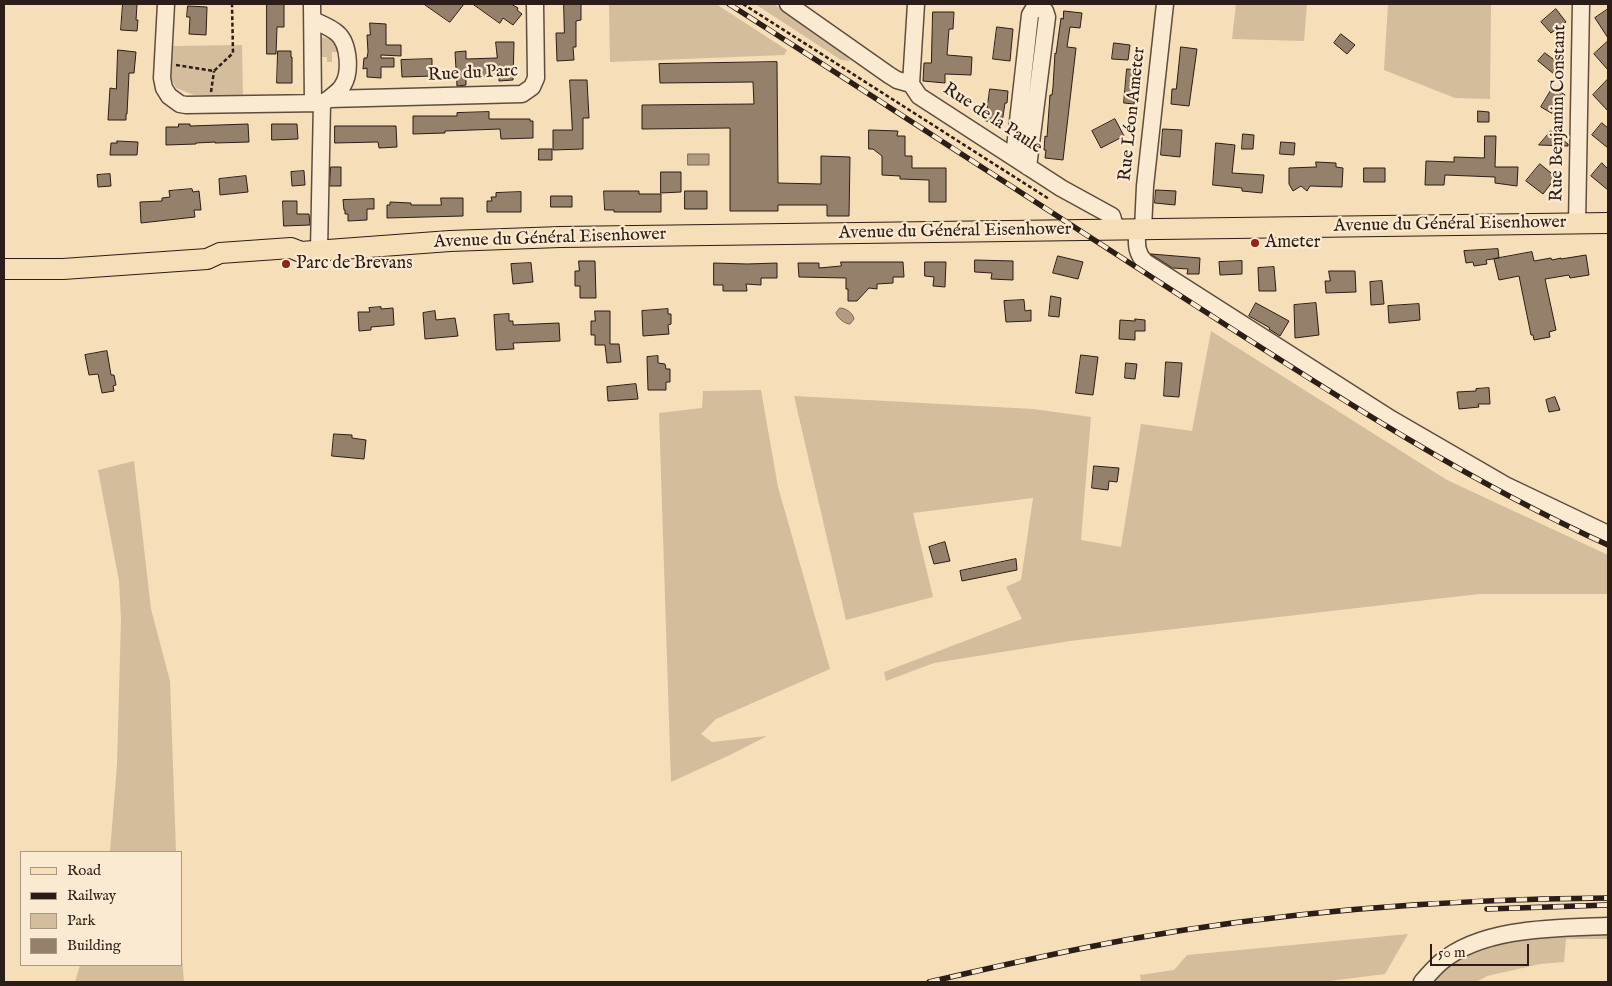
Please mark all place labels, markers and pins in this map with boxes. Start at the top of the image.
place label: Ameter [1265,232,1320,254]
marker: Ameter [1249,237,1261,249]
place label: Parc de Brevans [296,253,413,275]
marker: Parc de Brevans [280,258,292,270]

